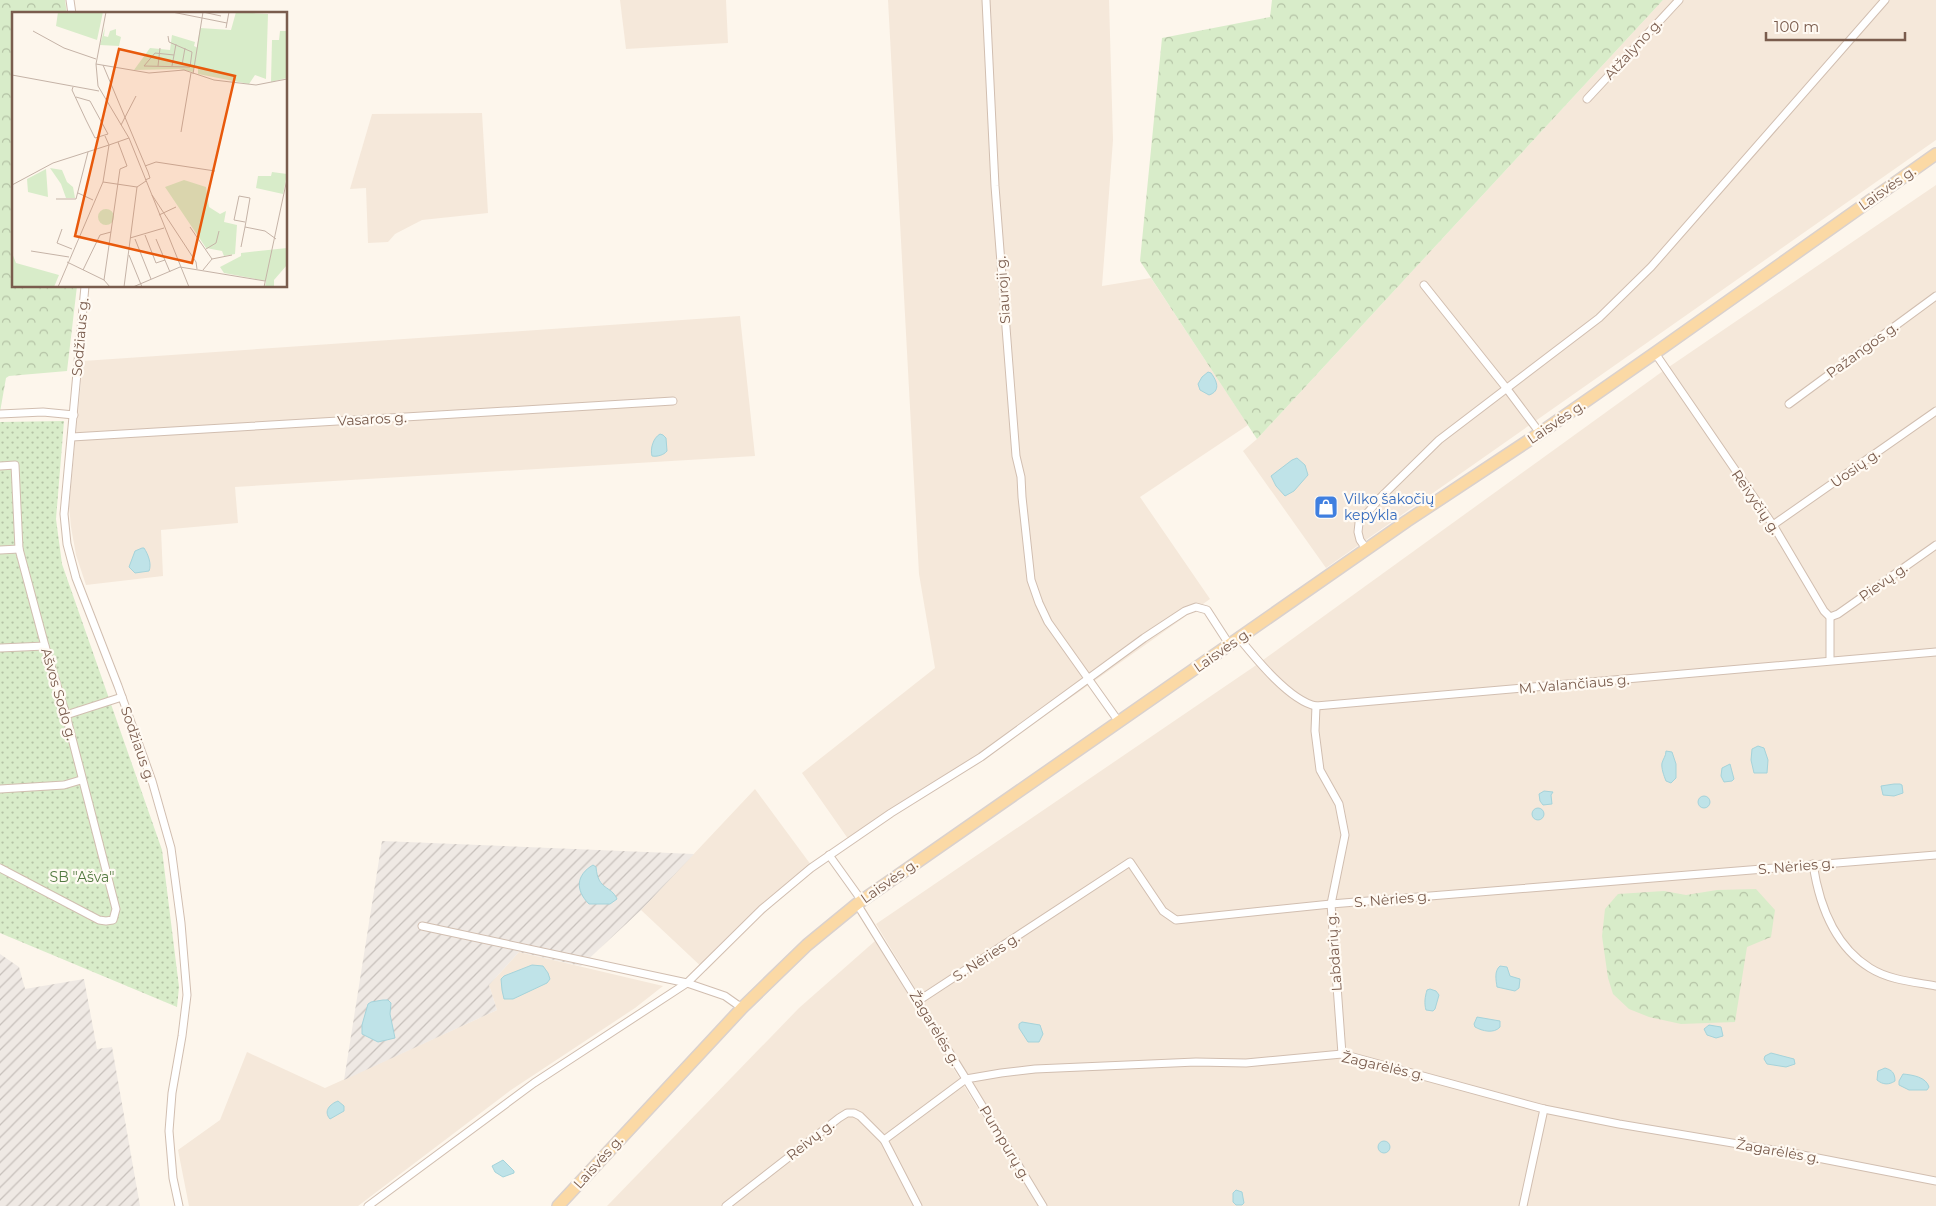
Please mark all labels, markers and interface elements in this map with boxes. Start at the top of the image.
scale bar [1766,10,1905,42]
inset map [12,12,288,288]
street label: Atžalyno g. [1600,15,1666,83]
text: 100 m [1774,17,1819,36]
street label: Laisvės g. [1855,162,1919,214]
street label: Siauroji g. [992,255,1014,325]
street label: Sodžiaus g. [68,297,92,377]
street label: Pažangos g. [1823,318,1901,382]
street label: Laisvės g. [1524,396,1588,448]
street label: Vasaros g. [337,408,407,430]
street label: Uosių g. [1827,445,1883,491]
street label: Reivyčių g. [1728,466,1784,538]
place label: Vilko šakočių kepykla [1344,490,1434,524]
shop icon: Vilko šakočių kepykla [1313,494,1339,520]
street label: Pievų g. [1855,559,1911,605]
street label: Laisvės g. [1190,624,1254,676]
street label: Ašvos Sodo g. [37,646,81,742]
street label: M. Valančiaus g. [1518,670,1630,698]
street label: Sodžiaus g. [117,704,159,784]
street label: S. Nėries g. [1757,854,1835,878]
street label: Laisvės g. [857,855,921,907]
park label: SB "Ašva" [50,868,114,886]
street label: S. Nėries g. [1353,887,1431,911]
street label: Labdarių g. [1322,912,1346,992]
street label: S. Nėries g. [949,929,1023,985]
street label: Žagarėlės g. [906,987,964,1069]
street label: Žagarėlės g. [1340,1048,1426,1084]
street label: Pumpurų g. [976,1102,1034,1184]
street label: Reivų g. [783,1116,837,1164]
street label: Laisvės g. [569,1131,627,1192]
street label: Žagarėlės g. [1735,1135,1821,1167]

